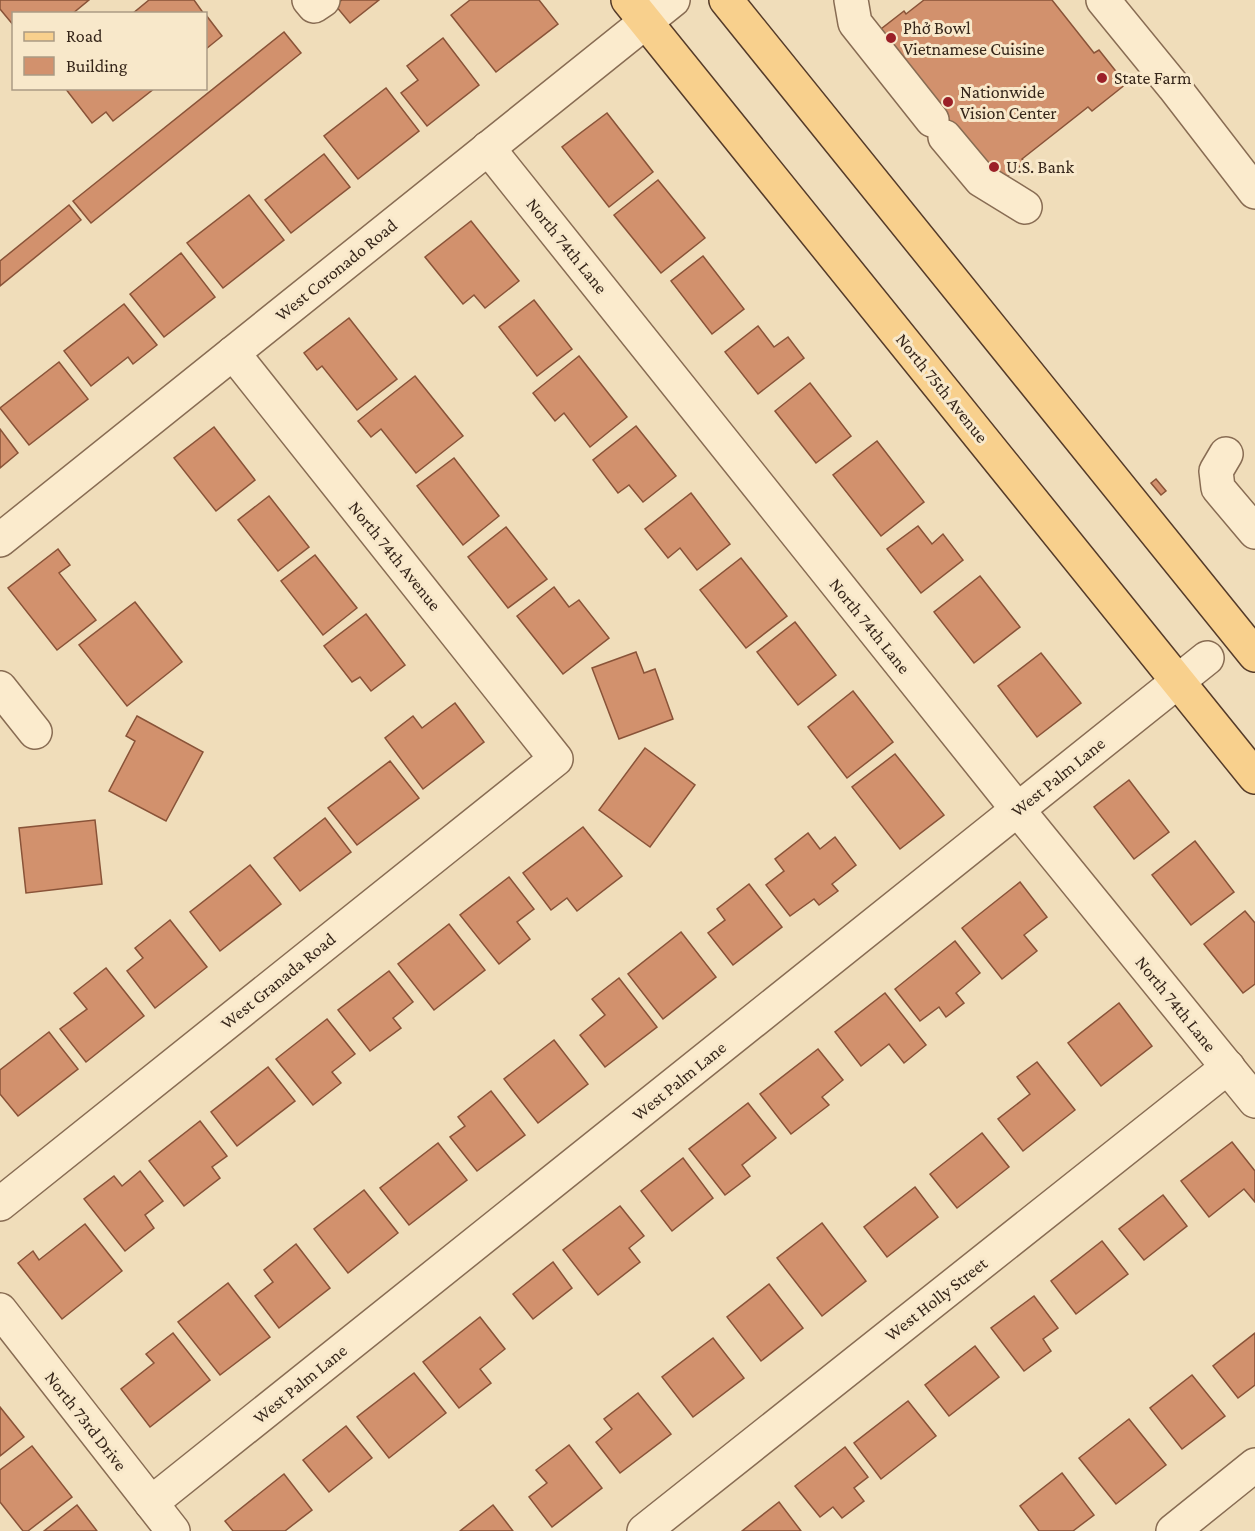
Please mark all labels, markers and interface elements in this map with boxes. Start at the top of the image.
legend [12,12,207,90]
place label: Phở Bowl Vietnamese Cuisine [903,18,1045,59]
text: Road [66,26,103,46]
marker: Phở Bowl Vietnamese Cuisine [884,31,898,45]
text: Building [66,56,128,76]
place label: State Farm [1114,68,1192,88]
marker: State Farm [1095,71,1109,85]
place label: Nationwide Vision Center [960,82,1057,123]
marker: Nationwide Vision Center [941,95,955,109]
place label: U.S. Bank [1006,157,1074,177]
marker: U.S. Bank [987,160,1001,174]
street label: North 74th Lane [522,194,612,298]
street label: West Coronado Road [271,214,401,325]
street label: North 75th Avenue [892,329,992,447]
street label: North 74th Avenue [345,497,445,615]
street label: North 74th Lane [825,574,915,678]
street label: West Palm Lane [1007,733,1109,821]
street label: West Granada Road [217,928,340,1033]
street label: North 74th Lane [1131,952,1221,1056]
street label: West Palm Lane [628,1037,730,1125]
street label: West Holly Street [881,1252,992,1345]
street label: West Palm Lane [249,1340,351,1428]
street label: North 73rd Drive [41,1367,131,1475]

